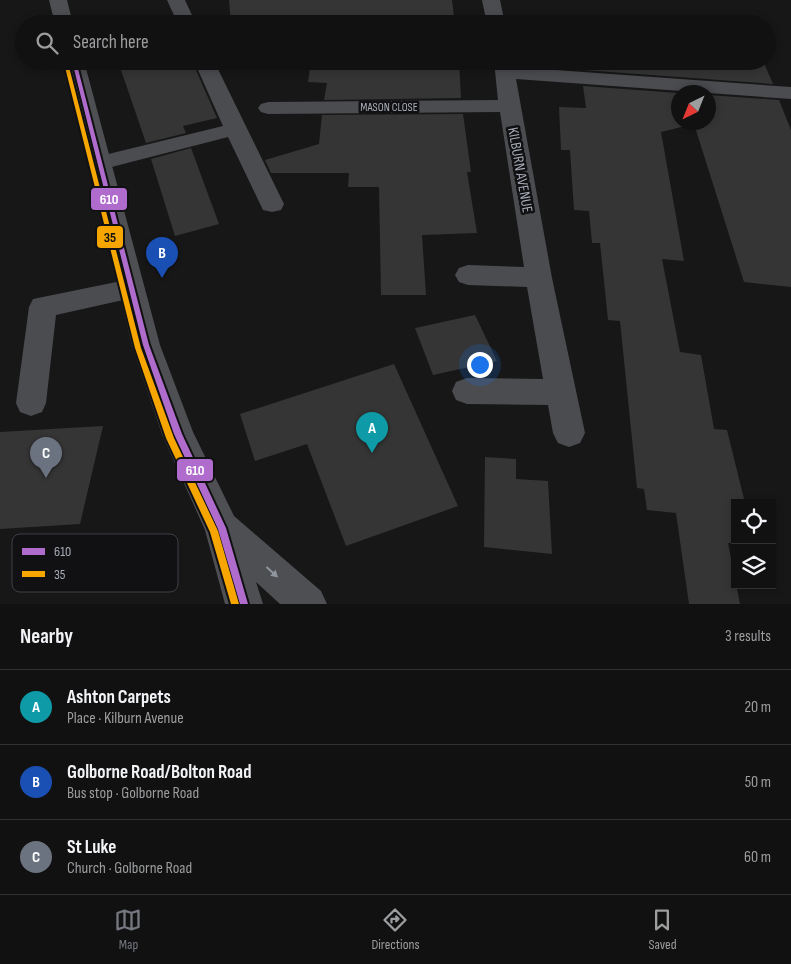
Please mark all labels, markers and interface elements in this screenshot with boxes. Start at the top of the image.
search box [15,15,776,70]
icon: search [33,29,61,57]
text: Search here [73,31,149,54]
north arrow [671,85,716,130]
street label: MASON CLOSE [360,100,418,115]
street label: KILBURN AVENUE [503,126,537,214]
line badge: 610 [90,187,128,211]
text: 610 [100,191,119,208]
line badge: 35 [96,225,124,249]
text: 35 [104,229,116,246]
pin: B [146,237,178,278]
your location [467,352,493,378]
pin: A [356,412,388,453]
pin: C [30,437,62,478]
line badge: 610 [176,458,214,482]
text: 610 [186,462,205,479]
map controls [731,499,776,589]
button: locate [731,499,776,544]
legend [12,534,178,592]
text: 610 [54,543,71,560]
button: layers [731,544,776,589]
text: 35 [54,566,66,583]
one-way arrow [265,566,277,578]
text: Nearby [20,624,73,649]
text: 3 results [725,627,771,646]
text: Ashton Carpets [67,686,171,709]
text: A [32,698,40,717]
text: 20 m [744,698,771,717]
text: Place · Kilburn Avenue [67,709,184,728]
text: Golborne Road/Bolton Road [67,761,251,784]
text: B [32,773,40,792]
text: 50 m [745,773,771,792]
text: Bus stop · Golborne Road [67,784,199,803]
text: St Luke [67,836,116,859]
text: C [32,848,40,867]
text: 60 m [744,848,771,867]
text: Church · Golborne Road [67,859,192,878]
tab: Map [114,906,142,953]
tab: Directions [371,906,420,953]
tab: Saved [648,906,677,953]

